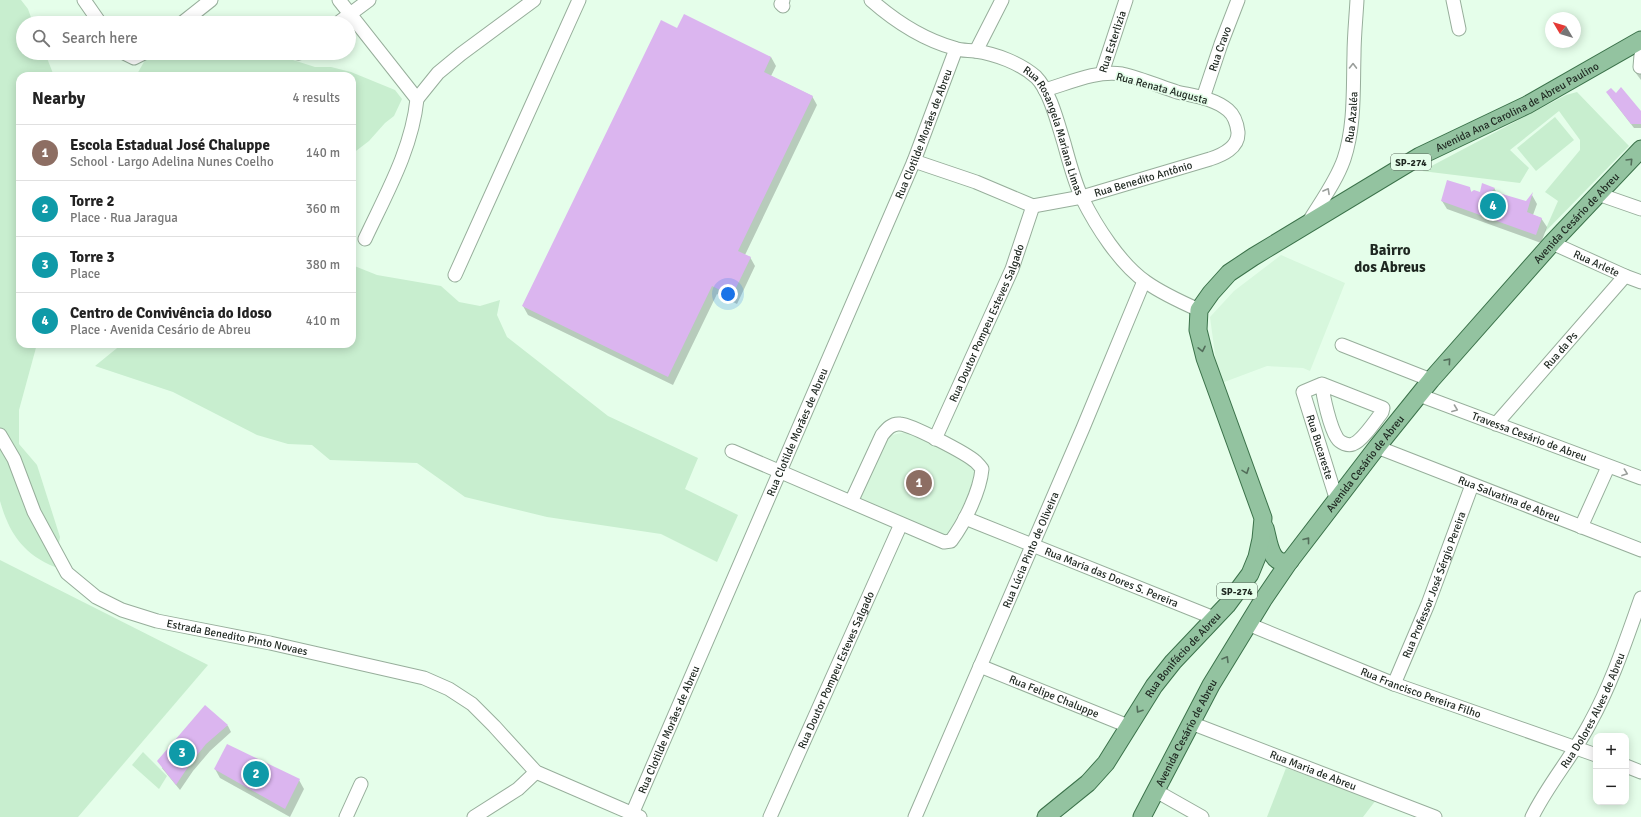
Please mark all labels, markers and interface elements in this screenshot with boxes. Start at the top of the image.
street label: Rua Esterlizia [1097,9,1129,74]
north arrow [1545,12,1581,48]
search box [16,16,356,60]
street label: Rua Cravo [1206,24,1234,73]
icon: search [30,27,52,49]
text: Search here [62,29,138,47]
street label: Avenida Ana Carolina de Abreu Paulino [1433,59,1601,155]
one-way arrow [1349,63,1358,69]
street label: Rua Rosangela Mariana Limas [1021,64,1086,197]
street label: Rua Clotilde Morães de Abreu [892,67,955,201]
street label: Rua Renata Augusta [1115,70,1210,107]
text: Nearby [32,88,85,109]
text: 4 results [292,90,340,106]
street label: Rua Azaléa [1342,91,1360,144]
text: Escola Estadual José Chaluppe [70,136,270,154]
text: 1 [41,145,49,161]
text: 140 m [306,145,340,161]
text: School · Largo Adelina Nunes Coelho [70,154,274,170]
road number: SP-274 [1391,154,1431,170]
one-way arrow [1625,158,1632,166]
street label: Rua Benedito Antônio [1093,159,1194,200]
street label: Avenida Cesário de Abreu [1531,170,1622,266]
one-way arrow [1322,188,1330,196]
pin: 4 [1480,191,1506,221]
text: Torre 2 [70,192,115,210]
text: 2 [41,201,49,217]
text: 360 m [306,201,340,217]
text: Place · Rua Jaragua [70,210,178,226]
district label: Bairro dos Abreus [1354,241,1426,276]
street label: Rua Doutor Pompeu Esteves Salgado [947,242,1027,404]
text: Torre 3 [70,248,115,266]
street label: Rua Arlete [1571,248,1621,280]
text: 3 [41,257,49,273]
text: 380 m [306,257,340,273]
text: Place [70,266,100,282]
your location [718,284,738,304]
text: Centro de Convivência do Idoso [70,304,272,322]
text: 4 [41,313,49,329]
text: 410 m [306,313,340,329]
text: Place · Avenida Cesário de Abreu [70,322,251,338]
street label: Rua da Ps [1541,329,1581,372]
one-way arrow [1198,345,1206,352]
one-way arrow [1443,358,1451,366]
street label: Rua Clotilde Morães de Abreu [764,366,831,498]
one-way arrow [1452,404,1459,412]
street label: Travessa Cesário de Abreu [1470,409,1589,464]
street label: Rua Bucareste [1303,413,1336,481]
street label: Avenida Cesário de Abreu [1324,413,1407,515]
pin: 1 [906,468,932,498]
one-way arrow [1241,468,1249,475]
one-way arrow [1621,468,1628,476]
street label: Rua Salvatina de Abreu [1456,473,1562,525]
street label: Rua Lúcia Pinto de Oliveira [1000,490,1062,610]
street label: Rua Professor José Sérgio Pereira [1400,509,1469,660]
one-way arrow [1302,537,1309,544]
street label: Rua Maria das Dores S. Pereira [1043,545,1181,610]
road number: SP-274 [1217,583,1257,599]
street label: Rua Doutor Pompeu Esteves Salgado [795,589,877,751]
street label: Rua Bonifácio de Abreu [1142,610,1224,700]
street label: Estrada Benedito Pinto Novaes [165,617,309,658]
street label: Rua Dolores Alves de Abreu [1558,651,1628,771]
one-way arrow [1222,656,1229,663]
street label: Rua Clotilde Morães de Abreu [636,664,702,796]
street label: Rua Francisco Pereira Filho [1358,665,1483,721]
street label: Rua Felipe Chaluppe [1007,672,1101,721]
street label: Avenida Cesário de Abreu [1153,677,1220,789]
one-way arrow [1136,706,1143,713]
map controls [1593,733,1629,805]
button: + [1593,733,1629,769]
pin: 3 [169,738,195,768]
street label: Rua Maria de Abreu [1268,748,1358,793]
pin: 2 [243,759,269,789]
button: − [1593,769,1629,805]

